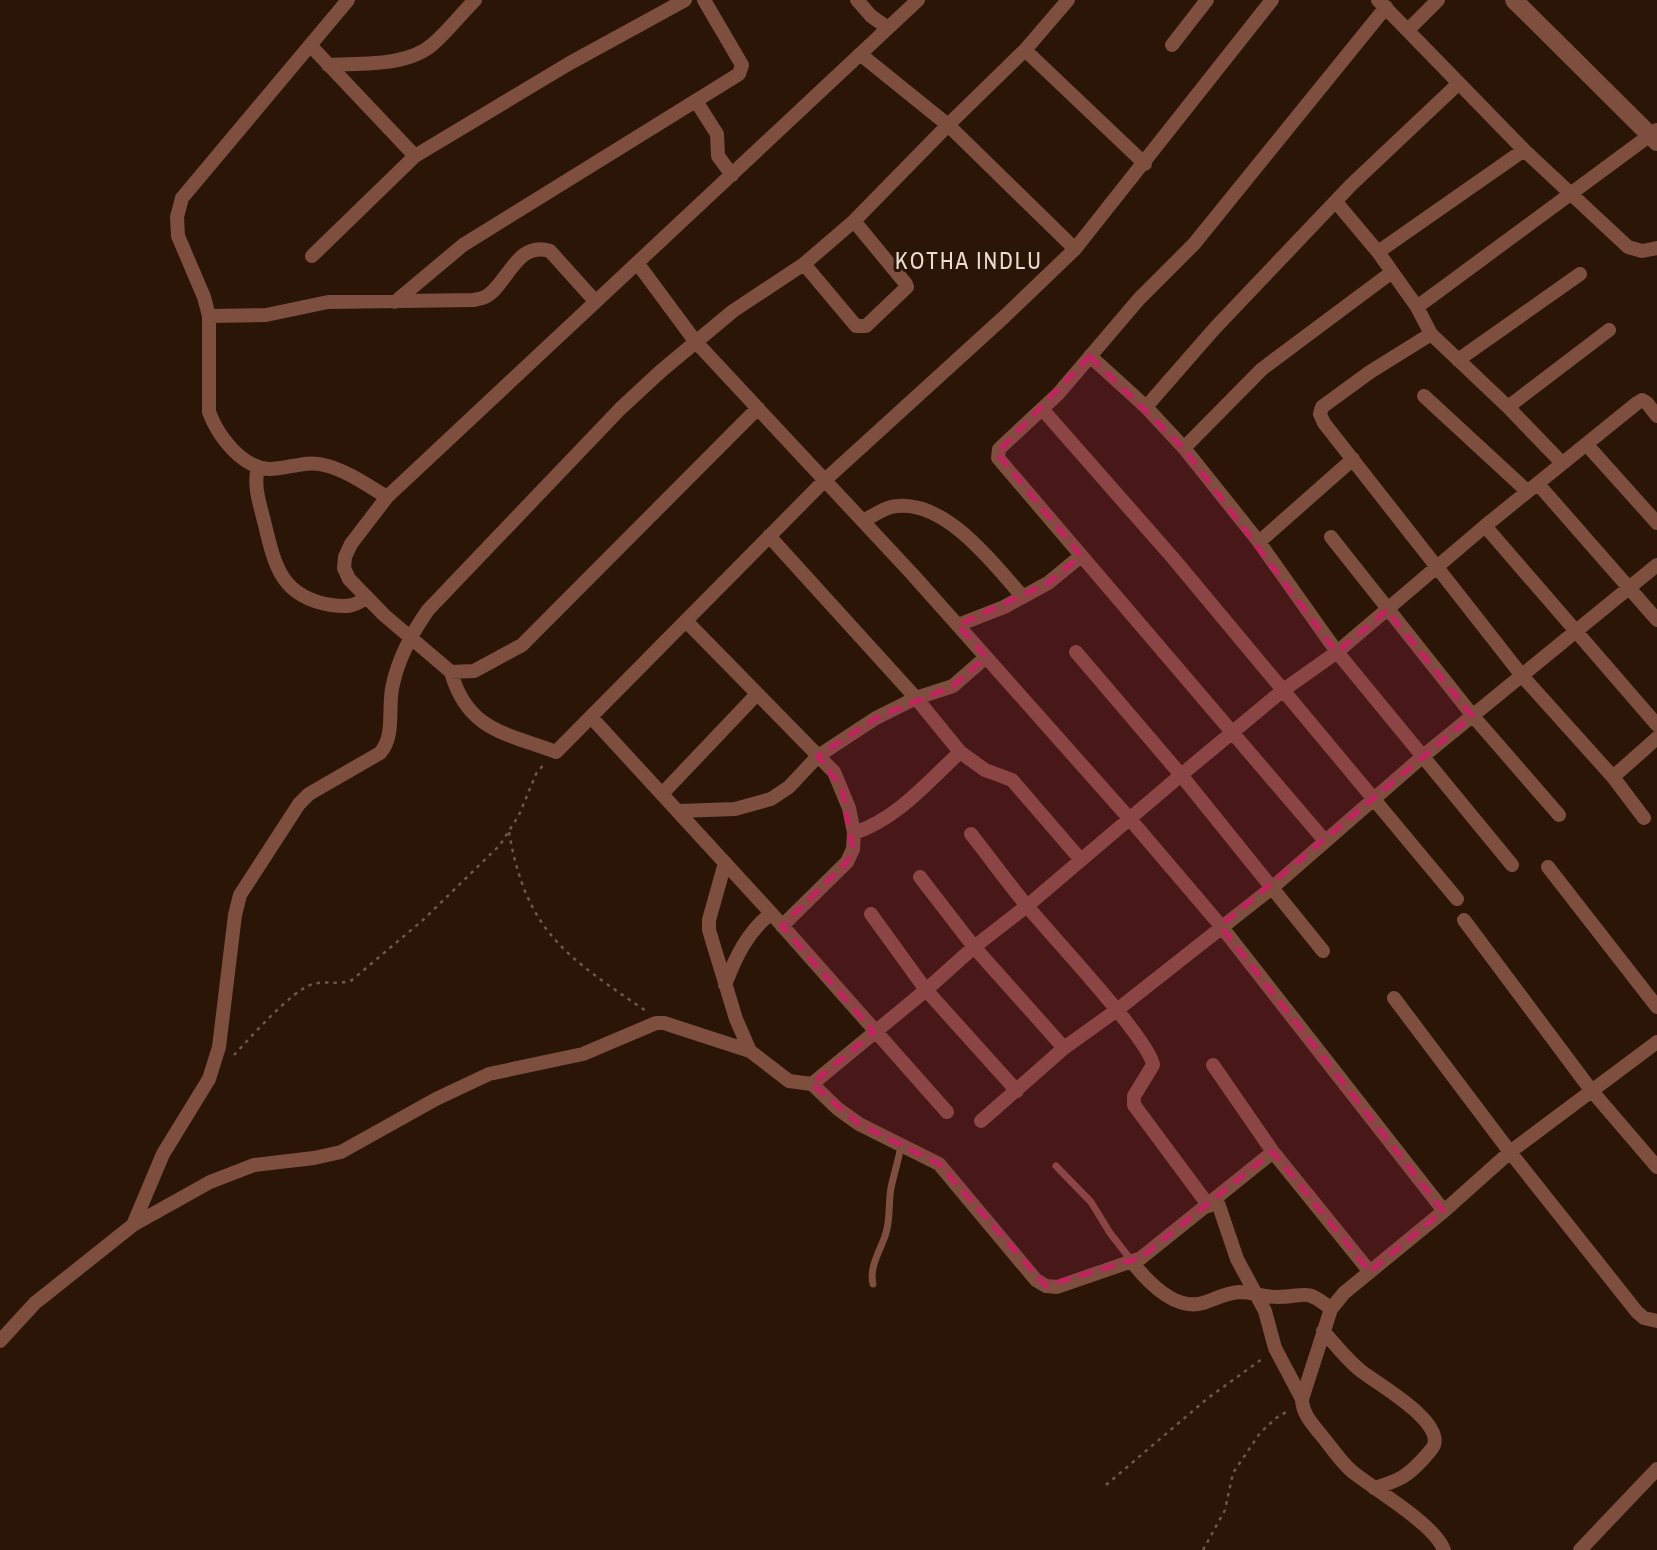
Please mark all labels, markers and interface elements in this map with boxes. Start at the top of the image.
district label: KOTHA INDLU [895,245,1043,276]

